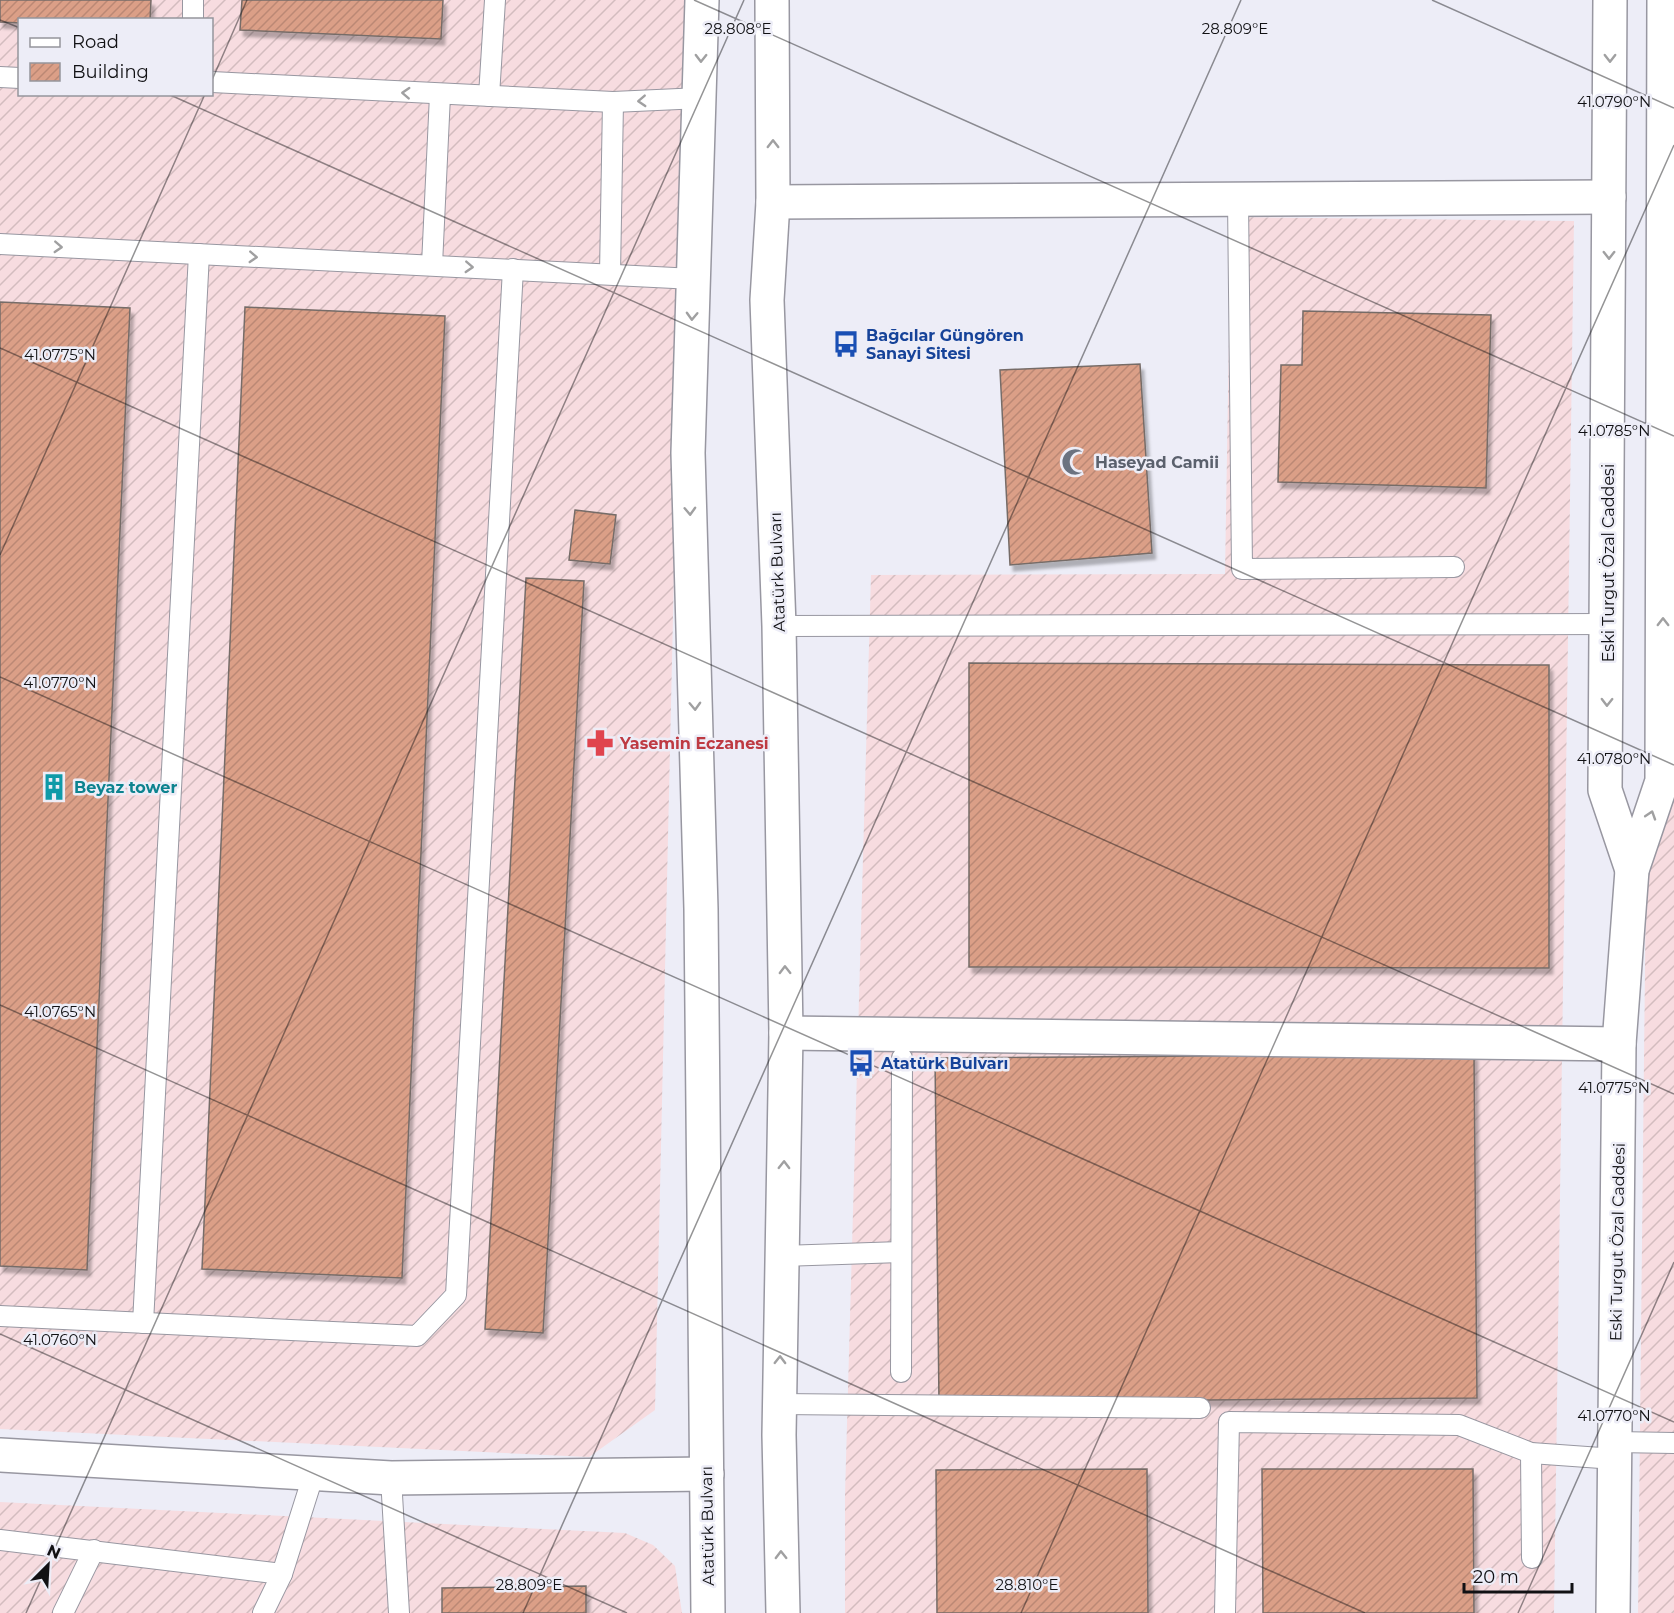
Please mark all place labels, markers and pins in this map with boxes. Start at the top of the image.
place label: Bağcılar Güngören Sanayi Sitesi [866,326,1024,363]
bus stop icon: Bağcılar Güngören Sanayi Sitesi [831,329,861,359]
mosque icon: Haseyad Camii [1060,447,1090,477]
place label: Haseyad Camii [1095,453,1219,472]
pharmacy icon: Yasemin Eczanesi [585,728,615,758]
place label: Yasemin Eczanesi [619,734,769,753]
building icon: Beyaz tower [39,772,69,802]
place label: Beyaz tower [74,778,177,797]
bus stop icon: Atatürk Bulvarı [846,1048,876,1078]
place label: Atatürk Bulvarı [880,1054,1008,1073]

